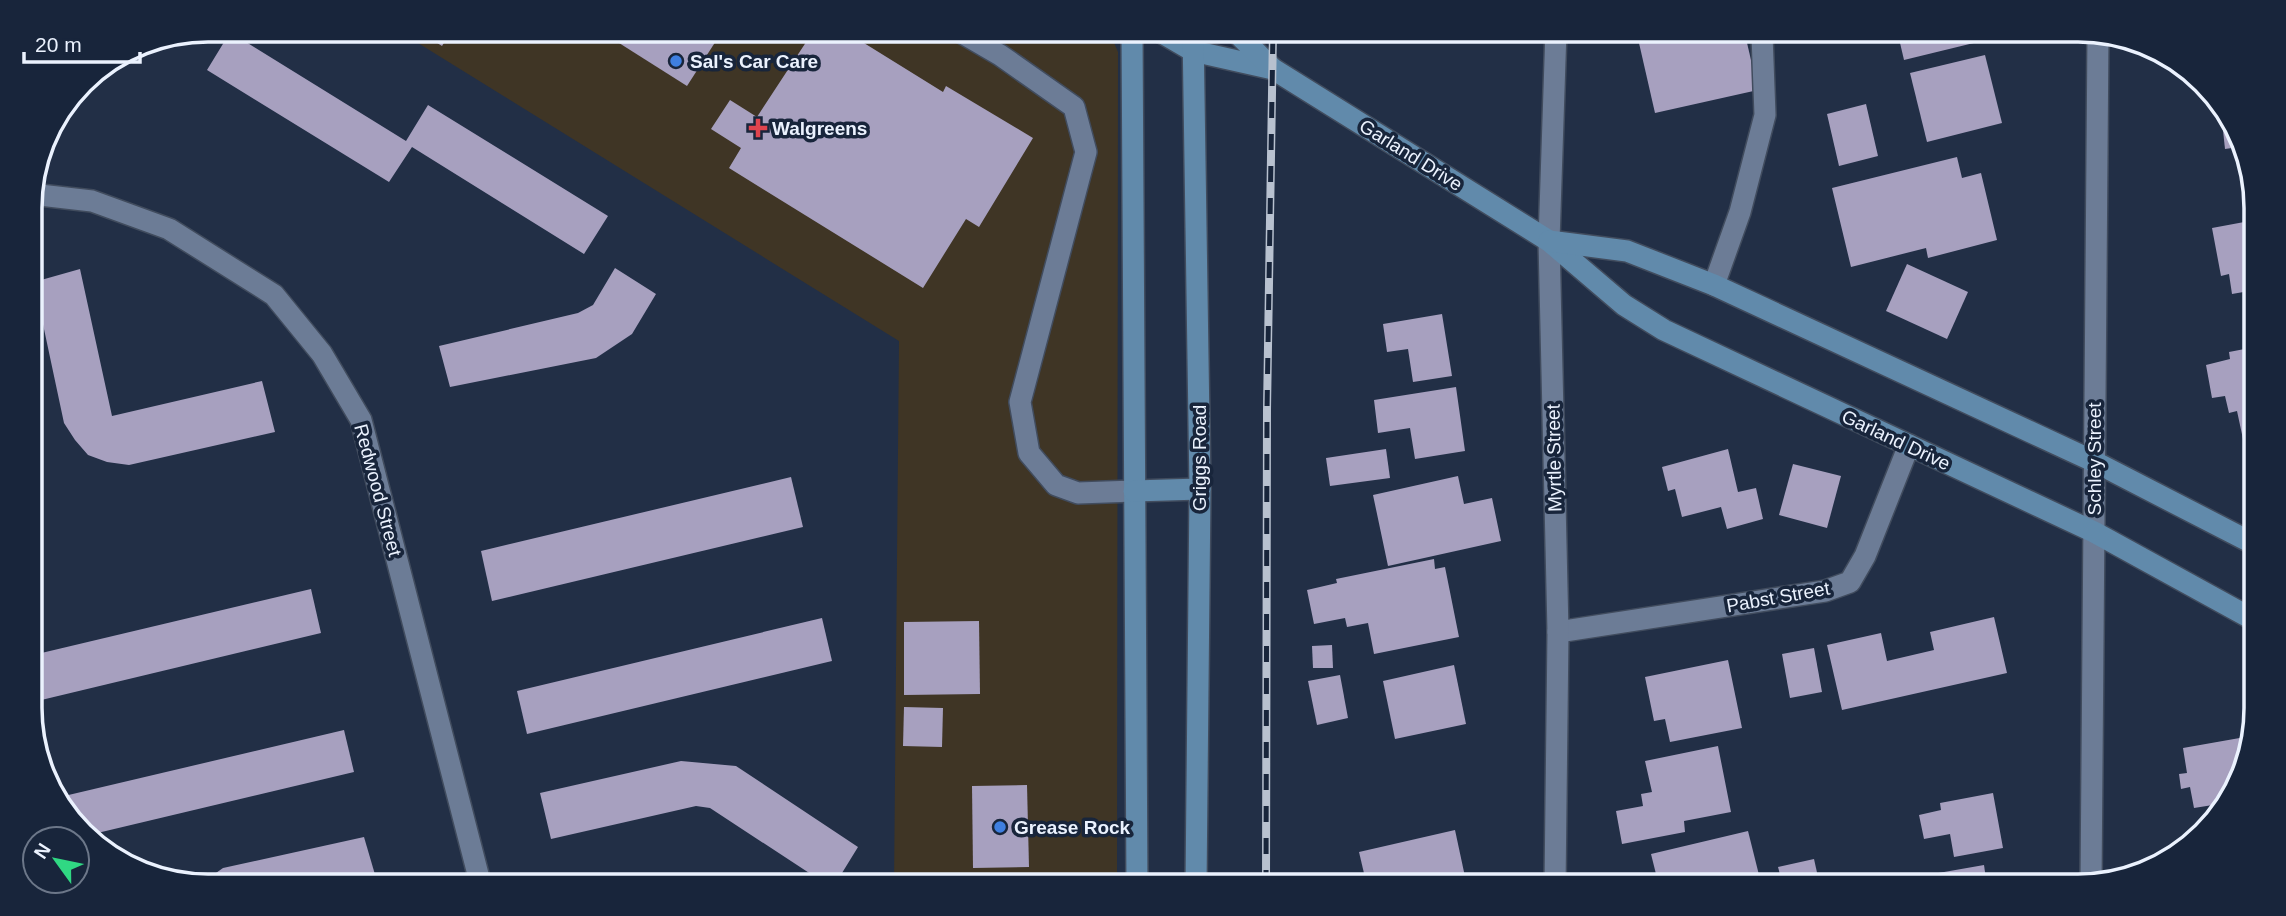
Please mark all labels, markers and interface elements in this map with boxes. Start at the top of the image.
scale bar [24,21,140,65]
text: 20 m [35,33,82,56]
place label: Sal's Car Care [690,51,818,72]
marker: Sal's Car Care [668,53,684,69]
street label: Garland Drive [1356,115,1466,195]
place label: Walgreens [772,118,867,139]
marker: Walgreens [750,120,766,136]
street label: Schley Street [2084,402,2105,516]
street label: Myrtle Street [1543,403,1565,512]
street label: Griggs Road [1189,405,1210,511]
street label: Garland Drive [1838,406,1954,474]
street label: Redwood Street [350,421,406,559]
street label: Pabst Street [1725,577,1832,616]
place label: Grease Rock [1014,817,1131,838]
marker: Grease Rock [992,819,1008,835]
north arrow [21,825,91,895]
text: N [30,840,55,862]

